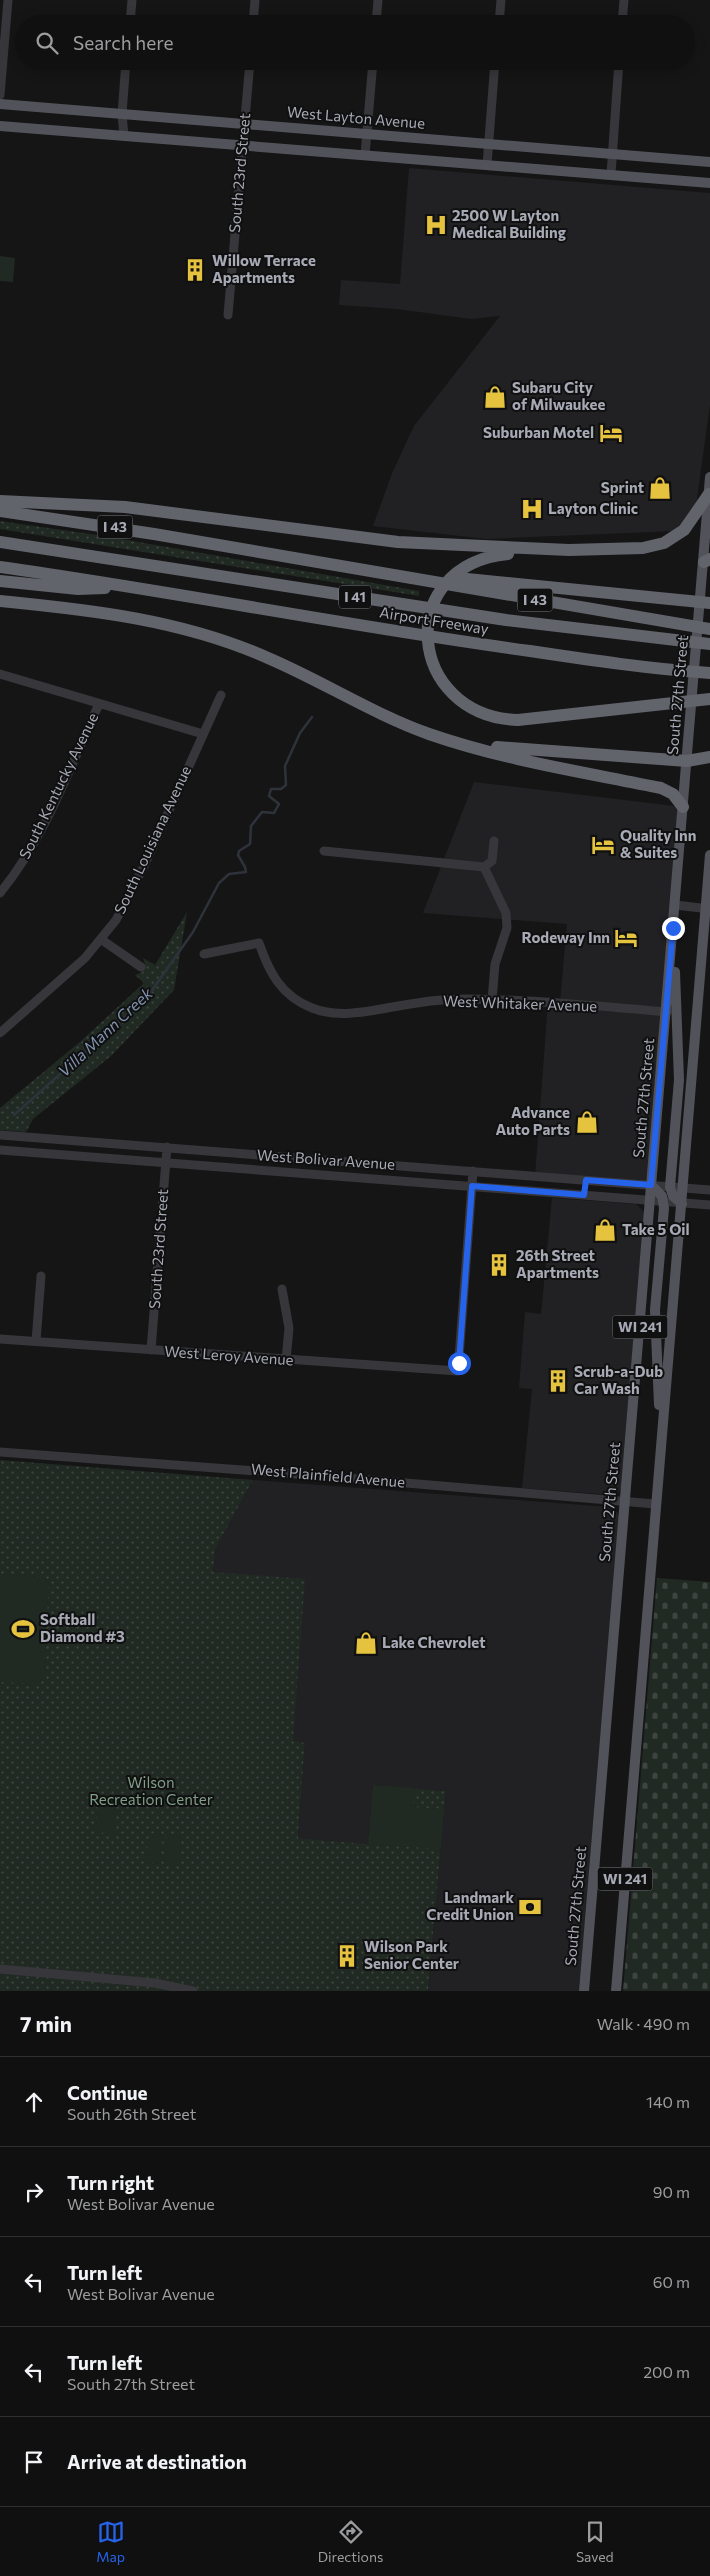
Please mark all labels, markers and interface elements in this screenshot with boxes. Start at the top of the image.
search box [15,15,695,70]
icon: search [33,29,61,57]
text: Search here [73,31,173,54]
street label: West Layton Avenue [286,102,426,132]
street label: South 23rd Street [225,112,253,234]
place label: 2500 W Layton Medical Building [452,206,566,241]
hospital icon: 2500 W Layton Medical Building [423,212,449,238]
place label: Willow Terrace Apartments [212,251,316,286]
building icon: Willow Terrace Apartments [182,257,208,283]
place label: Subaru City of Milwaukee [512,378,606,413]
shop icon: Subaru City of Milwaukee [482,384,508,410]
hotel icon: Suburban Motel [598,420,624,446]
place label: Suburban Motel [483,423,594,441]
shop icon: Sprint [647,475,673,501]
place label: Sprint [601,478,644,496]
hospital icon: Layton Clinic [519,496,545,522]
place label: Layton Clinic [548,499,638,517]
road number: I 43 [98,516,132,538]
road number: I 41 [339,586,371,608]
road number: I 43 [518,588,552,612]
street label: Airport Freeway [378,603,490,638]
street label: South 27th Street [663,634,691,755]
street label: South Kentucky Avenue [15,709,101,862]
street label: South Louisiana Avenue [110,763,194,917]
place label: Quality Inn & Suites [620,826,696,861]
hotel icon: Quality Inn & Suites [590,832,616,858]
route end [662,917,685,940]
hotel icon: Rodeway Inn [613,925,639,951]
place label: Rodeway Inn [522,928,610,946]
water label: Villa Mann Creek [53,983,156,1080]
street label: West Whitaker Avenue [443,991,598,1015]
street label: South 27th Street [629,1037,657,1158]
place label: Advance Auto Parts [496,1103,570,1138]
shop icon: Advance Auto Parts [574,1109,600,1135]
street label: West Bolivar Avenue [256,1145,396,1173]
street label: South 23rd Street [145,1188,171,1310]
shop icon: Take 5 Oil [592,1217,618,1243]
place label: Take 5 Oil [622,1220,690,1238]
place label: 26th Street Apartments [516,1246,599,1281]
building icon: 26th Street Apartments [486,1252,512,1278]
road number: WI 241 [612,1315,668,1338]
street label: West Leroy Avenue [164,1342,294,1369]
route start [448,1352,471,1375]
place label: Scrub-a-Dub Car Wash [574,1362,663,1397]
building icon: Scrub-a-Dub Car Wash [545,1368,571,1394]
street label: South 27th Street [595,1441,623,1562]
street label: West Plainfield Avenue [250,1459,406,1491]
place label: Softball Diamond #3 [40,1610,125,1645]
sports icon: Softball Diamond #3 [10,1616,36,1642]
shop icon: Lake Chevrolet [353,1630,379,1656]
place label: Lake Chevrolet [382,1633,486,1651]
park label: Wilson Recreation Center [89,1773,213,1808]
street label: South 27th Street [561,1845,589,1966]
road number: WI 241 [598,1868,652,1890]
place label: Landmark Credit Union [426,1888,514,1923]
bank icon: Landmark Credit Union [517,1894,543,1920]
place label: Wilson Park Senior Center [364,1937,459,1972]
building icon: Wilson Park Senior Center [334,1943,360,1969]
text: 7 min [20,2011,72,2036]
text: Walk · 490 m [597,2014,690,2033]
text: Continue [67,2081,147,2104]
icon: ahead [20,2088,48,2116]
text: 140 m [646,2092,690,2111]
text: South 26th Street [67,2104,196,2123]
text: Turn right [67,2171,154,2194]
icon: right [20,2178,48,2206]
text: 90 m [653,2182,690,2201]
text: West Bolivar Avenue [67,2194,215,2213]
text: Turn left [67,2261,142,2284]
icon: left [20,2268,48,2296]
text: 60 m [653,2272,690,2291]
text: West Bolivar Avenue [67,2284,215,2303]
text: Turn left [67,2351,142,2374]
icon: left [20,2358,48,2386]
text: 200 m [643,2362,690,2381]
text: South 27th Street [67,2374,195,2393]
icon: arrive [20,2448,48,2476]
text: Arrive at destination [67,2450,247,2473]
tab: Map [96,2518,125,2565]
tab: Directions [318,2518,383,2565]
tab: Saved [576,2518,614,2565]

